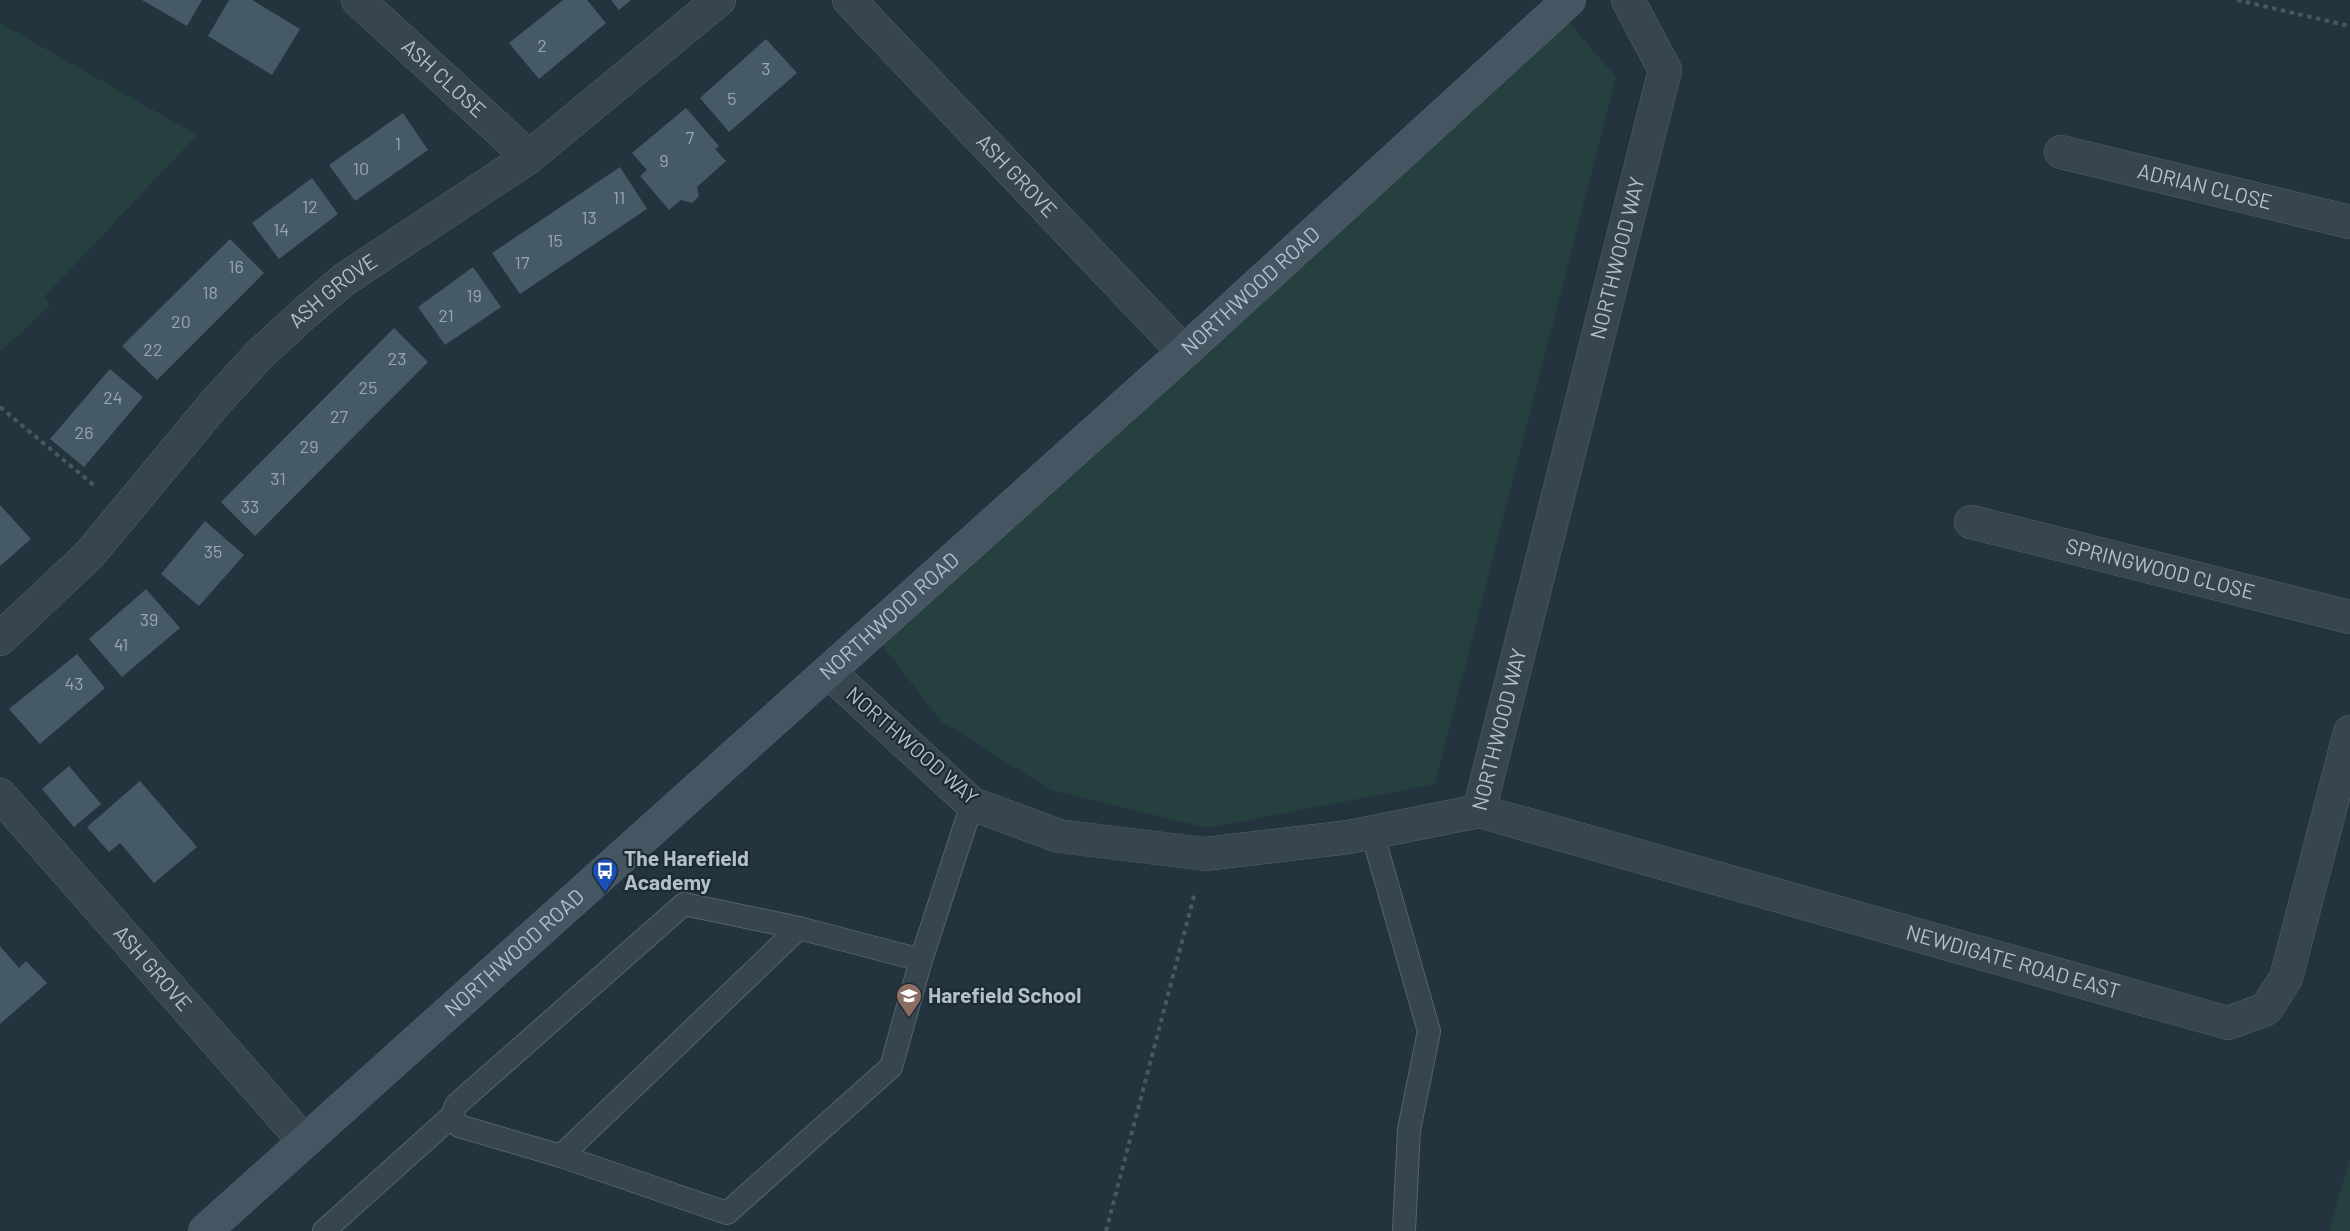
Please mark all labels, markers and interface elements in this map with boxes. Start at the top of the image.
street label: ASH CLOSE [397,33,492,122]
house number: 2 [537,34,547,56]
house number: 3 [761,57,771,79]
house number: 5 [727,87,737,109]
house number: 7 [686,126,695,148]
street label: ASH GROVE [972,128,1063,222]
house number: 1 [395,132,401,154]
house number: 9 [659,149,669,171]
house number: 10 [353,157,369,179]
street label: ADRIAN CLOSE [2135,157,2275,214]
street label: NORTHWOOD WAY [1584,174,1649,342]
house number: 11 [613,186,625,208]
house number: 12 [302,195,318,217]
house number: 13 [581,206,597,228]
house number: 14 [273,218,289,240]
street label: NORTHWOOD ROAD [1175,220,1324,359]
house number: 15 [547,229,563,251]
street label: ASH GROVE [283,247,381,333]
house number: 17 [515,251,530,273]
house number: 16 [228,255,244,277]
house number: 18 [202,281,218,303]
house number: 19 [466,284,482,306]
house number: 21 [438,304,454,326]
house number: 20 [171,310,191,332]
house number: 22 [143,338,163,360]
house number: 23 [388,347,406,369]
house number: 25 [359,376,377,398]
house number: 24 [103,386,123,408]
house number: 27 [330,405,349,427]
house number: 26 [75,421,93,443]
house number: 29 [299,435,319,457]
house number: 31 [270,467,286,489]
house number: 33 [241,495,259,517]
street label: SPRINGWOOD CLOSE [2063,532,2258,604]
house number: 35 [204,540,222,562]
street label: NORTHWOOD ROAD [814,546,963,684]
house number: 39 [140,608,158,630]
house number: 41 [114,633,128,655]
street label: NORTHWOOD WAY [1466,645,1530,813]
house number: 43 [64,672,84,694]
street label: NORTHWOOD WAY [842,681,984,809]
place label: The Harefield Academy [624,845,749,894]
bus stop icon: The Harefield Academy [590,856,620,894]
street label: NORTHWOOD ROAD [439,883,588,1021]
street label: NEWDIGATE ROAD EAST [1904,919,2123,1003]
street label: ASH GROVE [109,920,198,1015]
school or university icon: Harefield School [894,981,924,1019]
place label: Harefield School [928,982,1081,1007]

